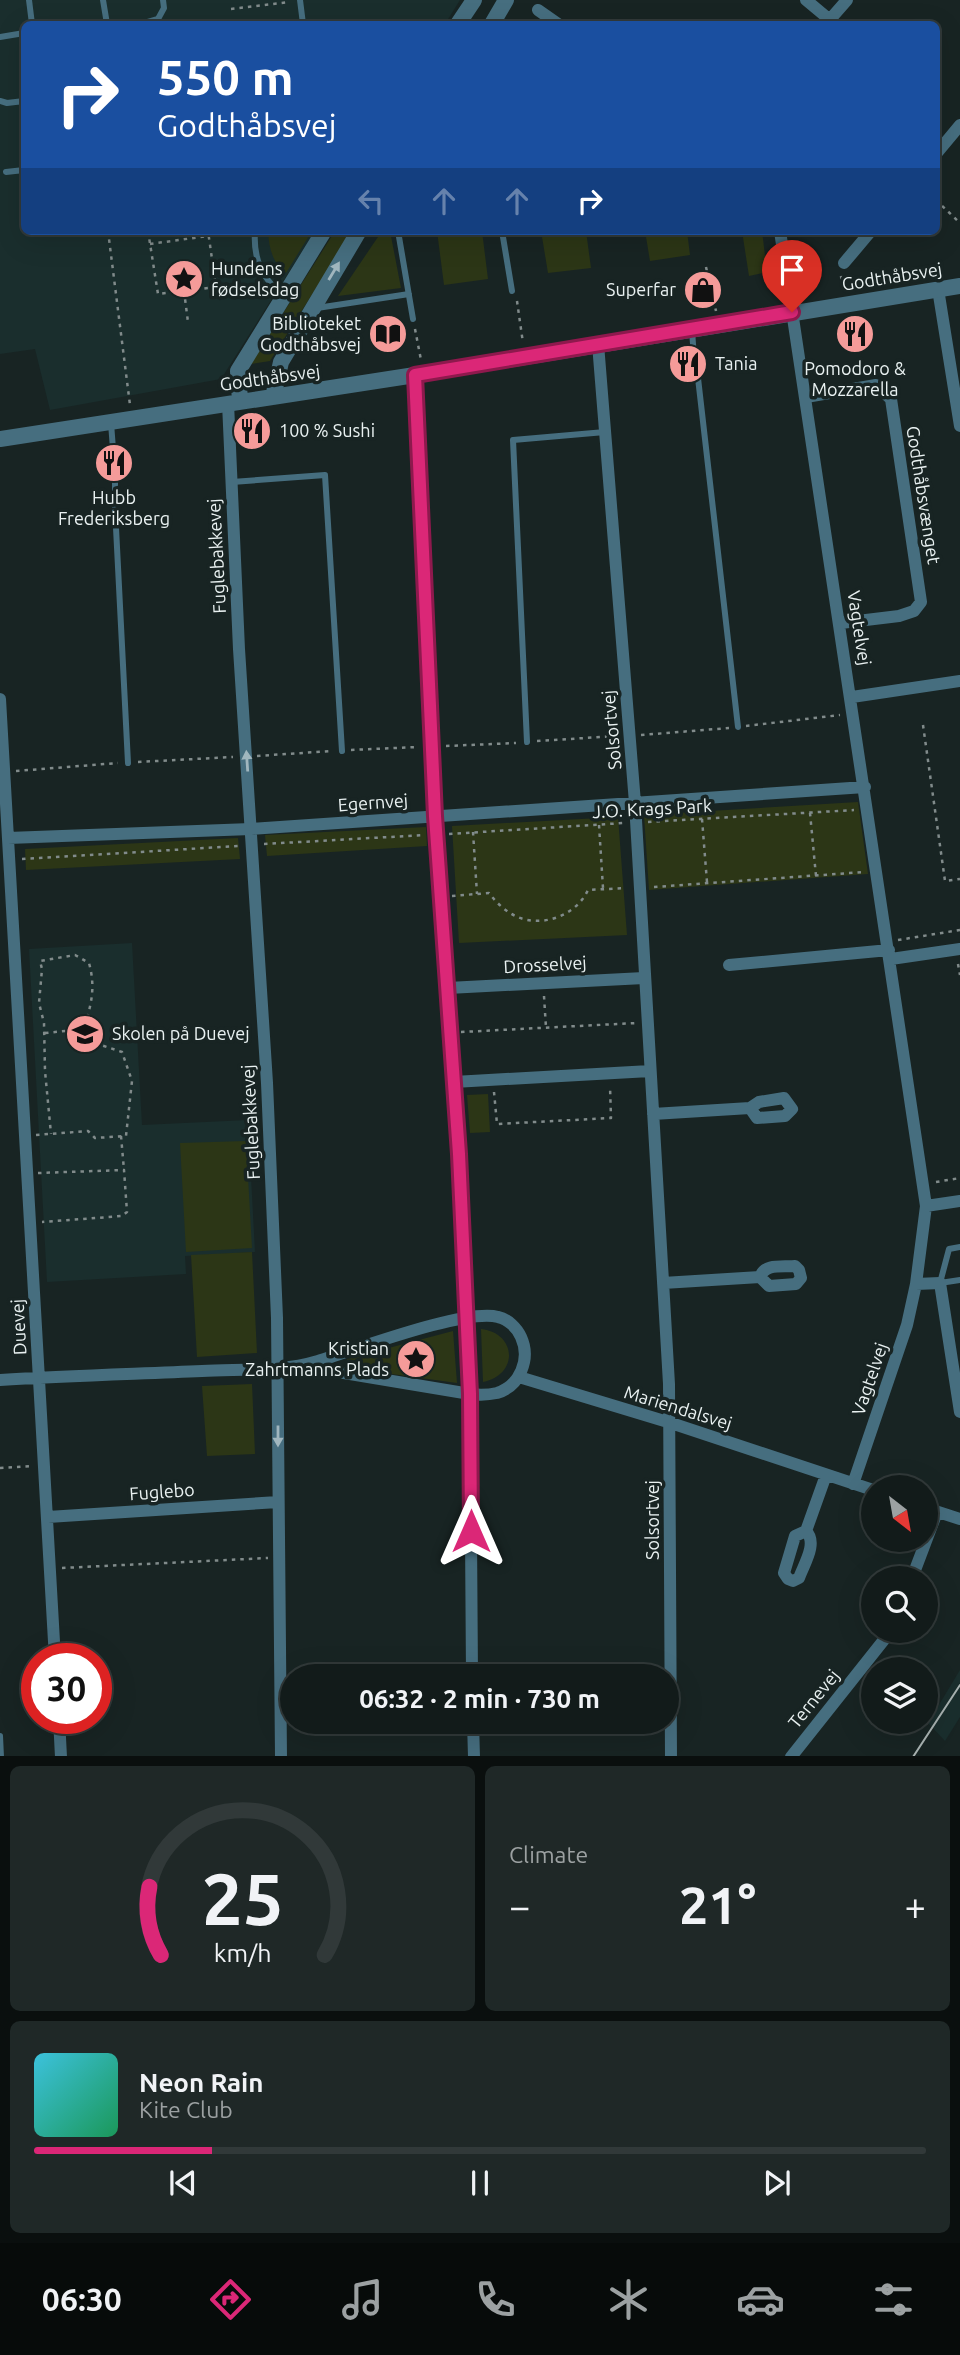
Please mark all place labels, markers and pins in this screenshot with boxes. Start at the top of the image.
pin [762,240,822,312]
place icon: Hundens fødselsdag [163,258,205,300]
place label: Hundens fødselsdag [211,258,299,299]
shop icon: Superfar [682,269,724,311]
place label: Superfar [606,279,676,299]
place label: Biblioteket Godthåbsvej [260,313,361,354]
library icon: Biblioteket Godthåbsvej [367,313,409,355]
restaurant icon: Pomodoro & Mozzarella [834,313,876,355]
restaurant icon: Tania [667,343,709,385]
place label: Tania [715,353,757,373]
place label: Pomodoro & Mozzarella [804,358,906,399]
restaurant icon: 100 % Sushi [231,410,273,452]
place label: 100 % Sushi [279,420,375,440]
restaurant icon: Hubb Frederiksberg [93,442,135,484]
place label: Hubb Frederiksberg [58,487,170,528]
school or university icon: Skolen på Duevej [64,1013,106,1055]
place label: Skolen på Duevej [112,1023,250,1043]
place label: Kristian Zahrtmanns Plads [245,1338,389,1379]
place icon: Kristian Zahrtmanns Plads [395,1338,437,1380]

